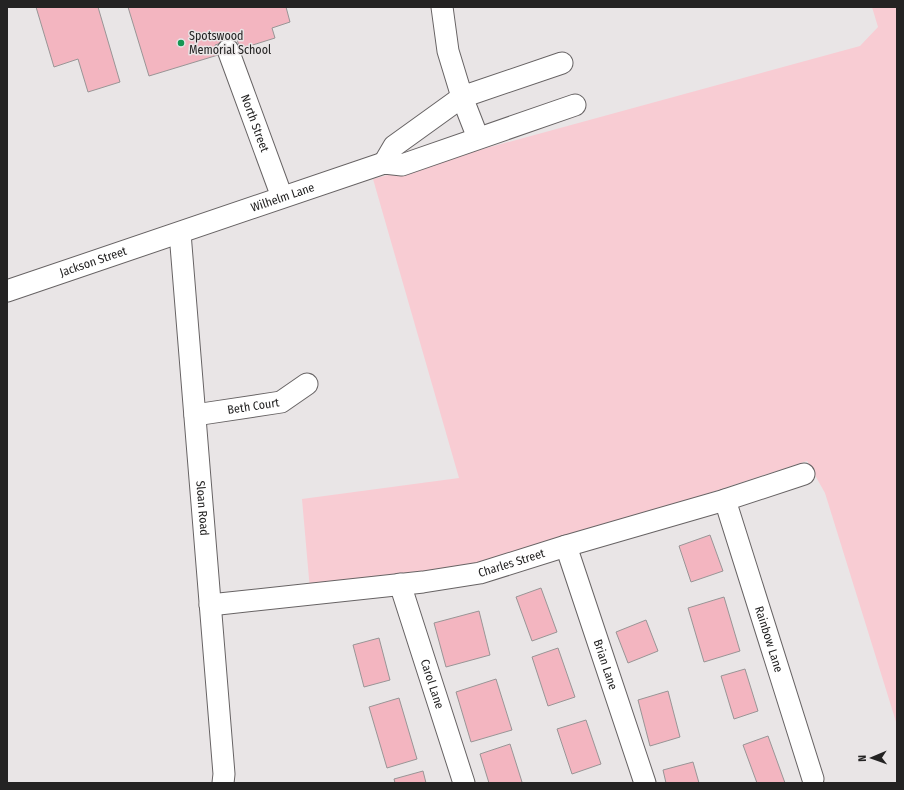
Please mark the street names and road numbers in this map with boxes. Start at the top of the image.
street label: North Street [238,92,272,154]
street label: Wilhelm Lane [249,180,316,215]
street label: Jackson Street [58,244,129,280]
street label: Beth Court [226,395,280,417]
street label: Sloan Road [193,480,212,536]
street label: Charles Street [477,546,547,580]
street label: Rainbow Lane [752,604,786,674]
street label: Brian Lane [591,638,620,692]
street label: Carol Lane [418,657,447,711]

